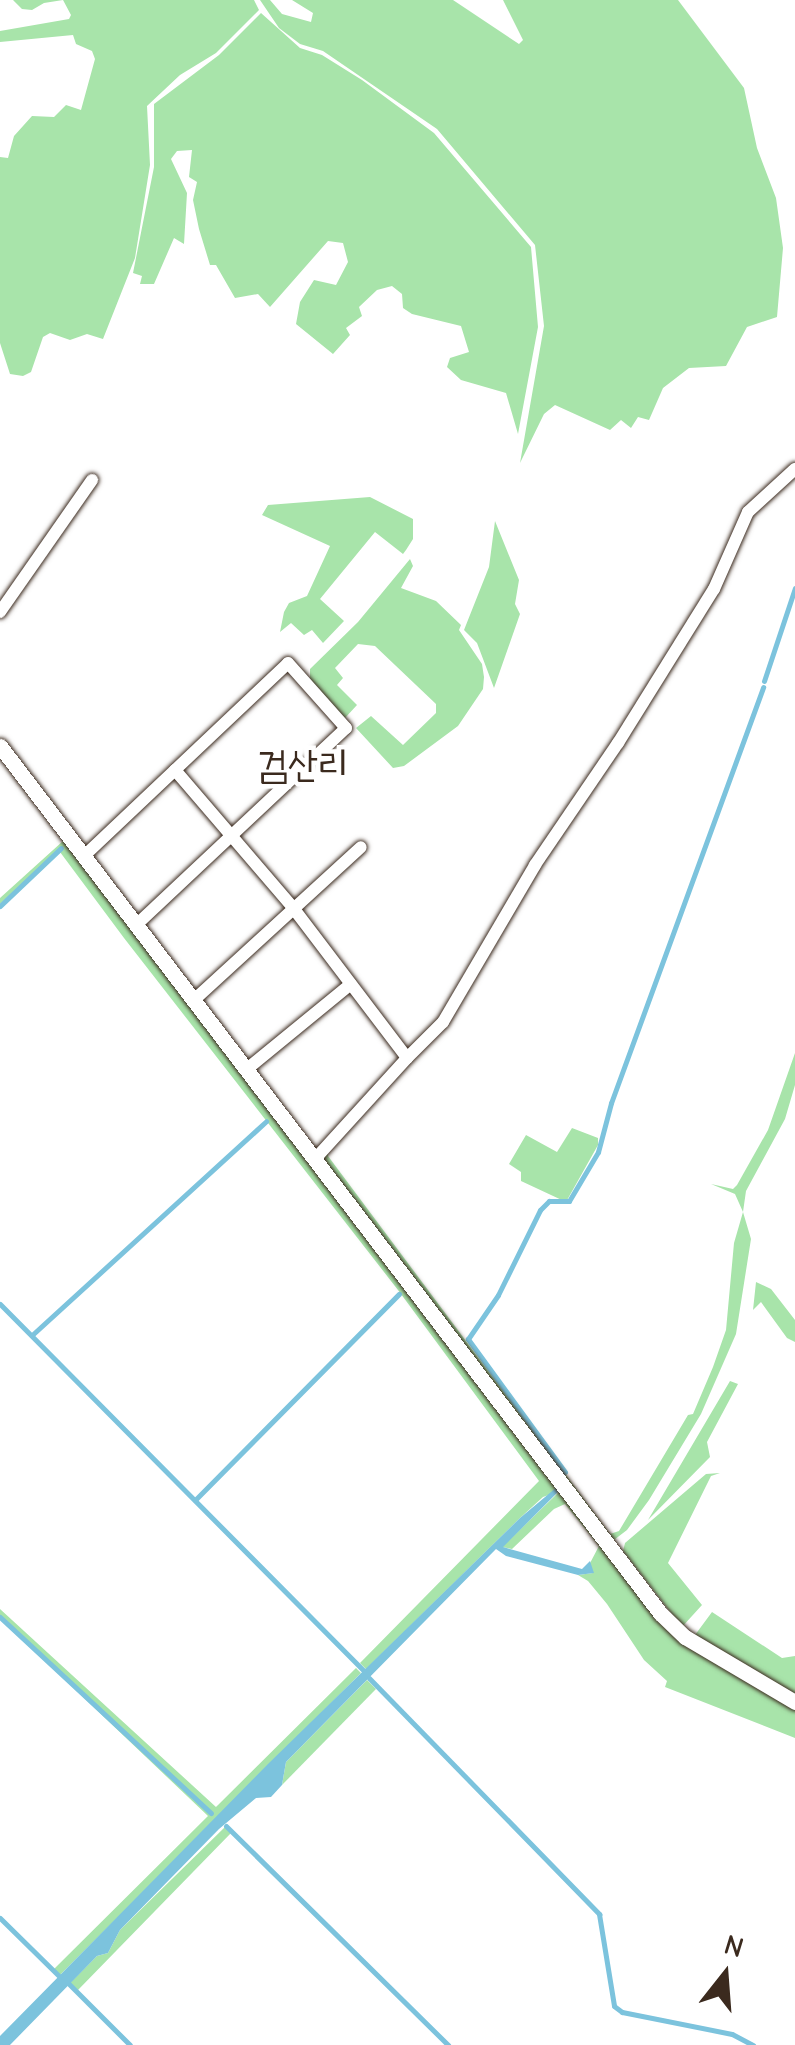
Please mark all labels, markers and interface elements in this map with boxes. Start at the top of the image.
district label: 검산리 [257,743,349,789]
north arrow [675,1925,775,2025]
text: N [720,1928,747,1964]

